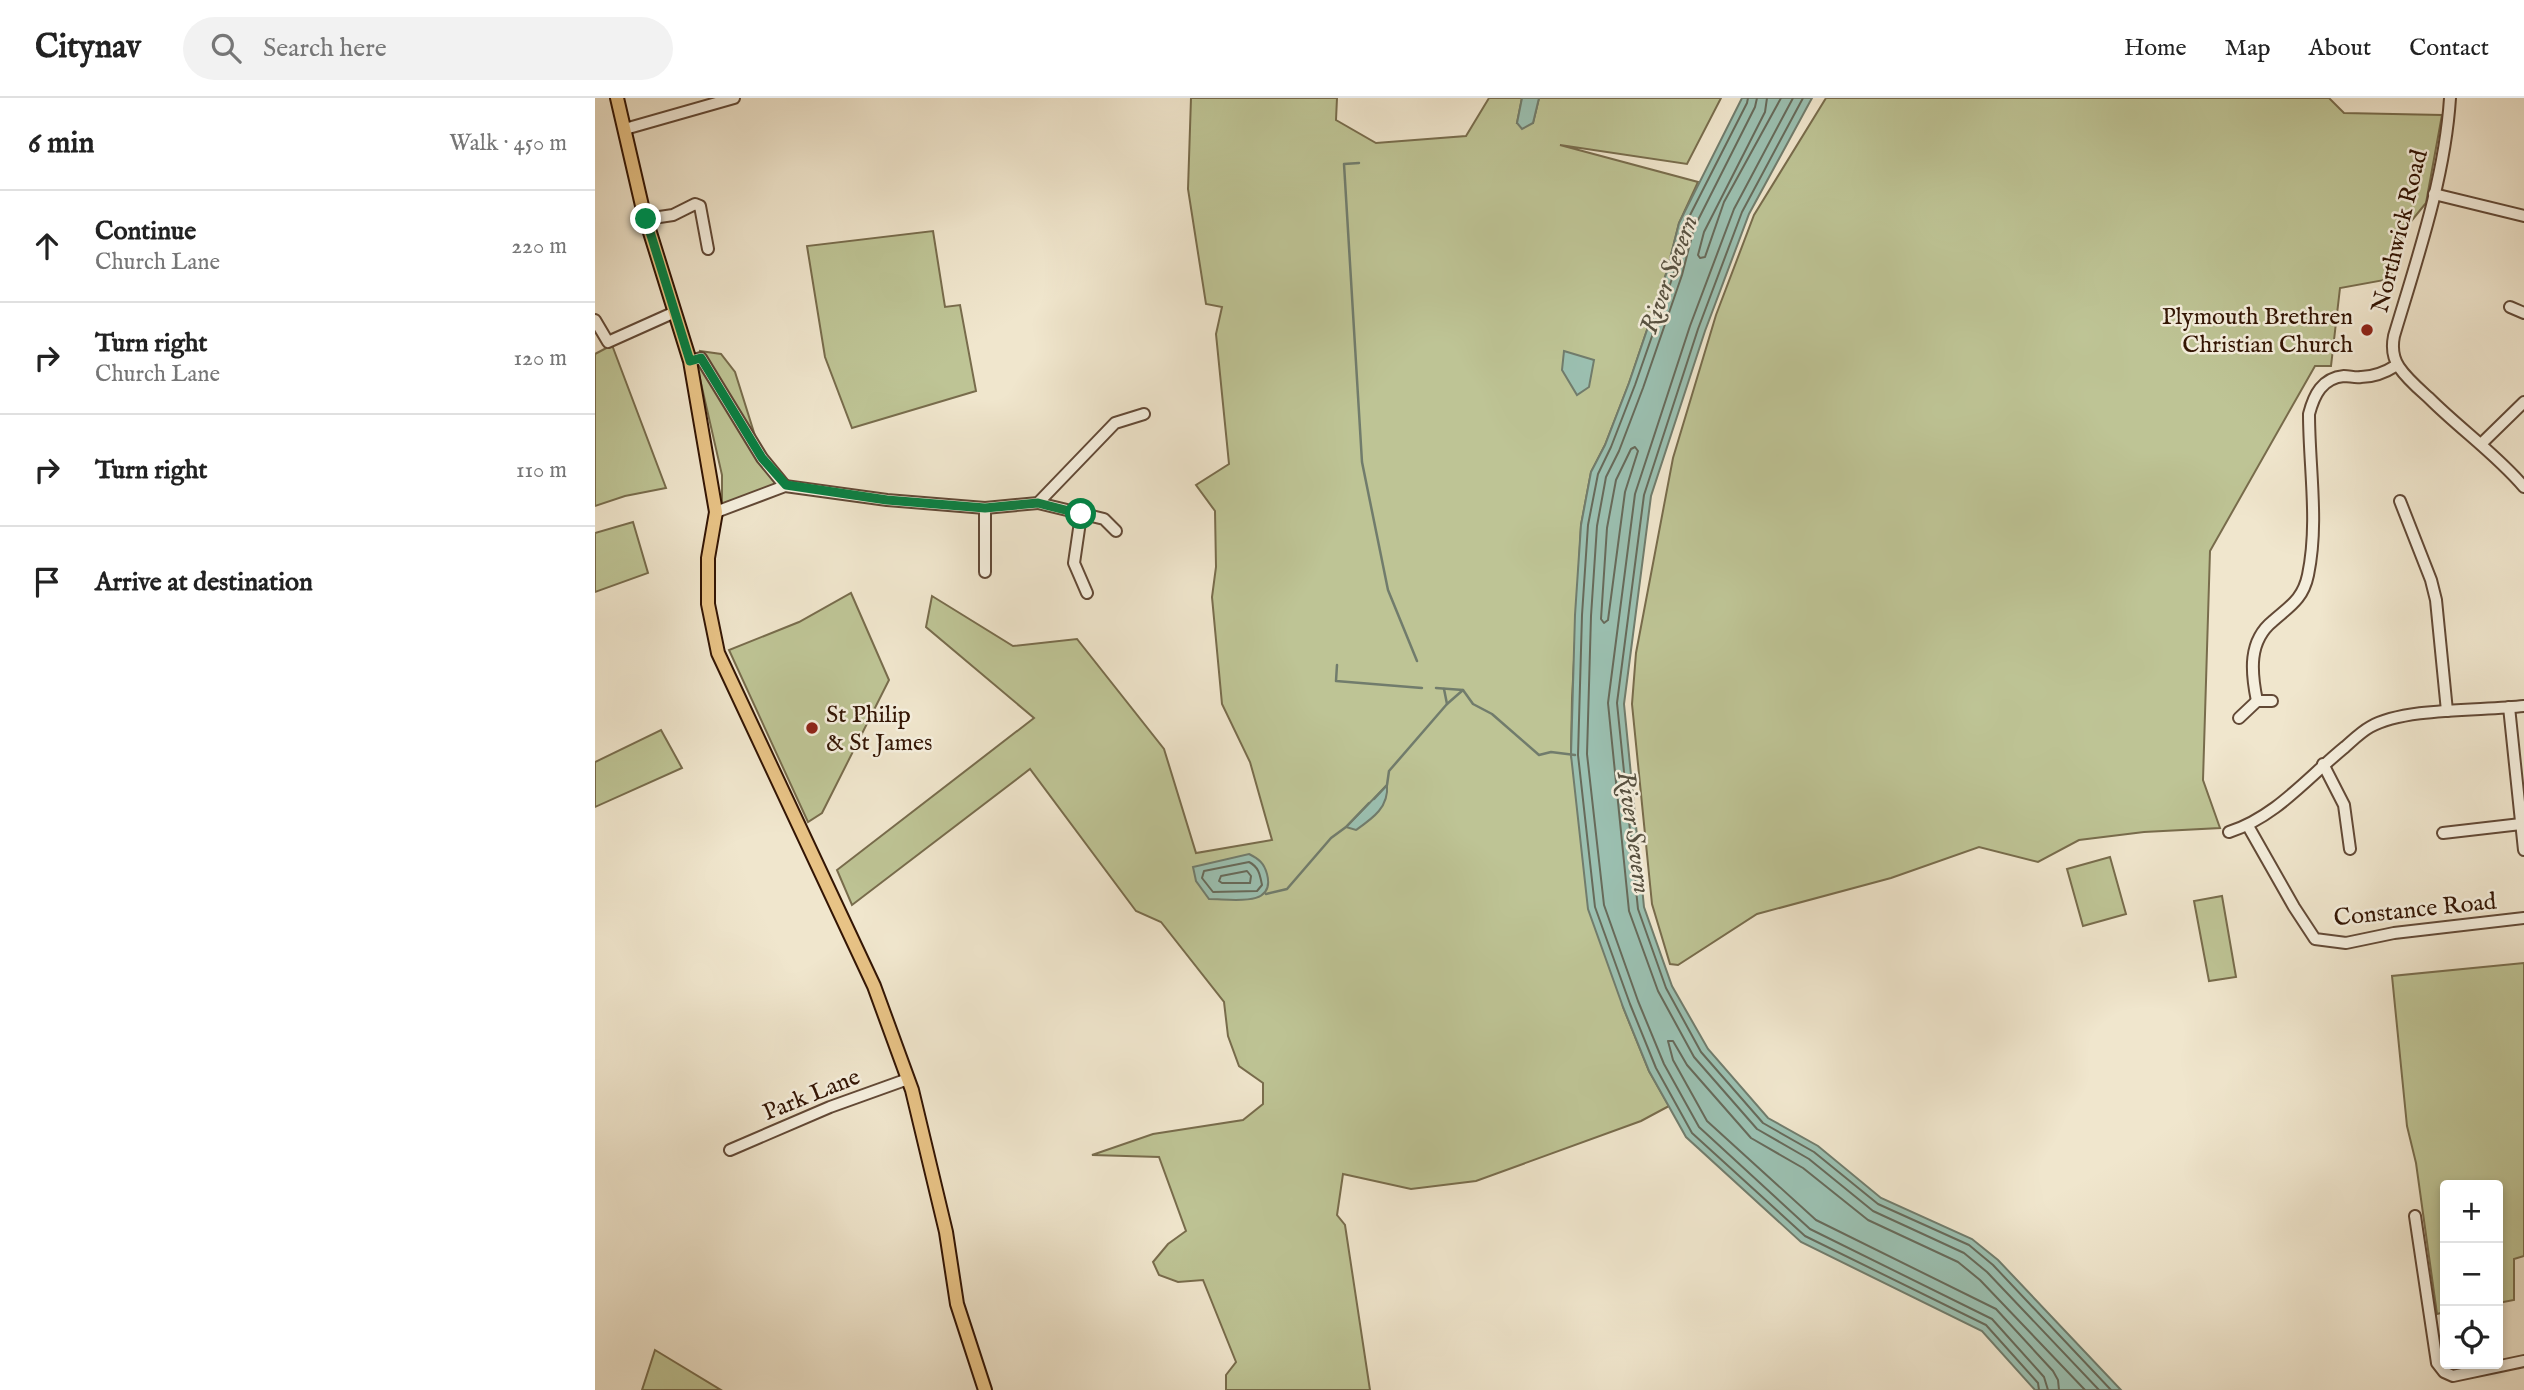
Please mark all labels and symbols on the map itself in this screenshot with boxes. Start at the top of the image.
street label: Northwick Road [2365,146,2436,316]
route end [630,203,661,234]
water label: River Severn [1633,211,1706,338]
place label: Plymouth Brethren Christian Church [2162,302,2353,361]
marker: Plymouth Brethren Christian Church [2359,322,2375,338]
route start [1065,498,1096,529]
place label: St Philip & St James [826,700,933,759]
marker: St Philip & St James [804,720,820,736]
water label: River Severn [1609,769,1658,896]
street label: Constance Road [2332,887,2498,934]
street label: Park Lane [758,1062,865,1129]

